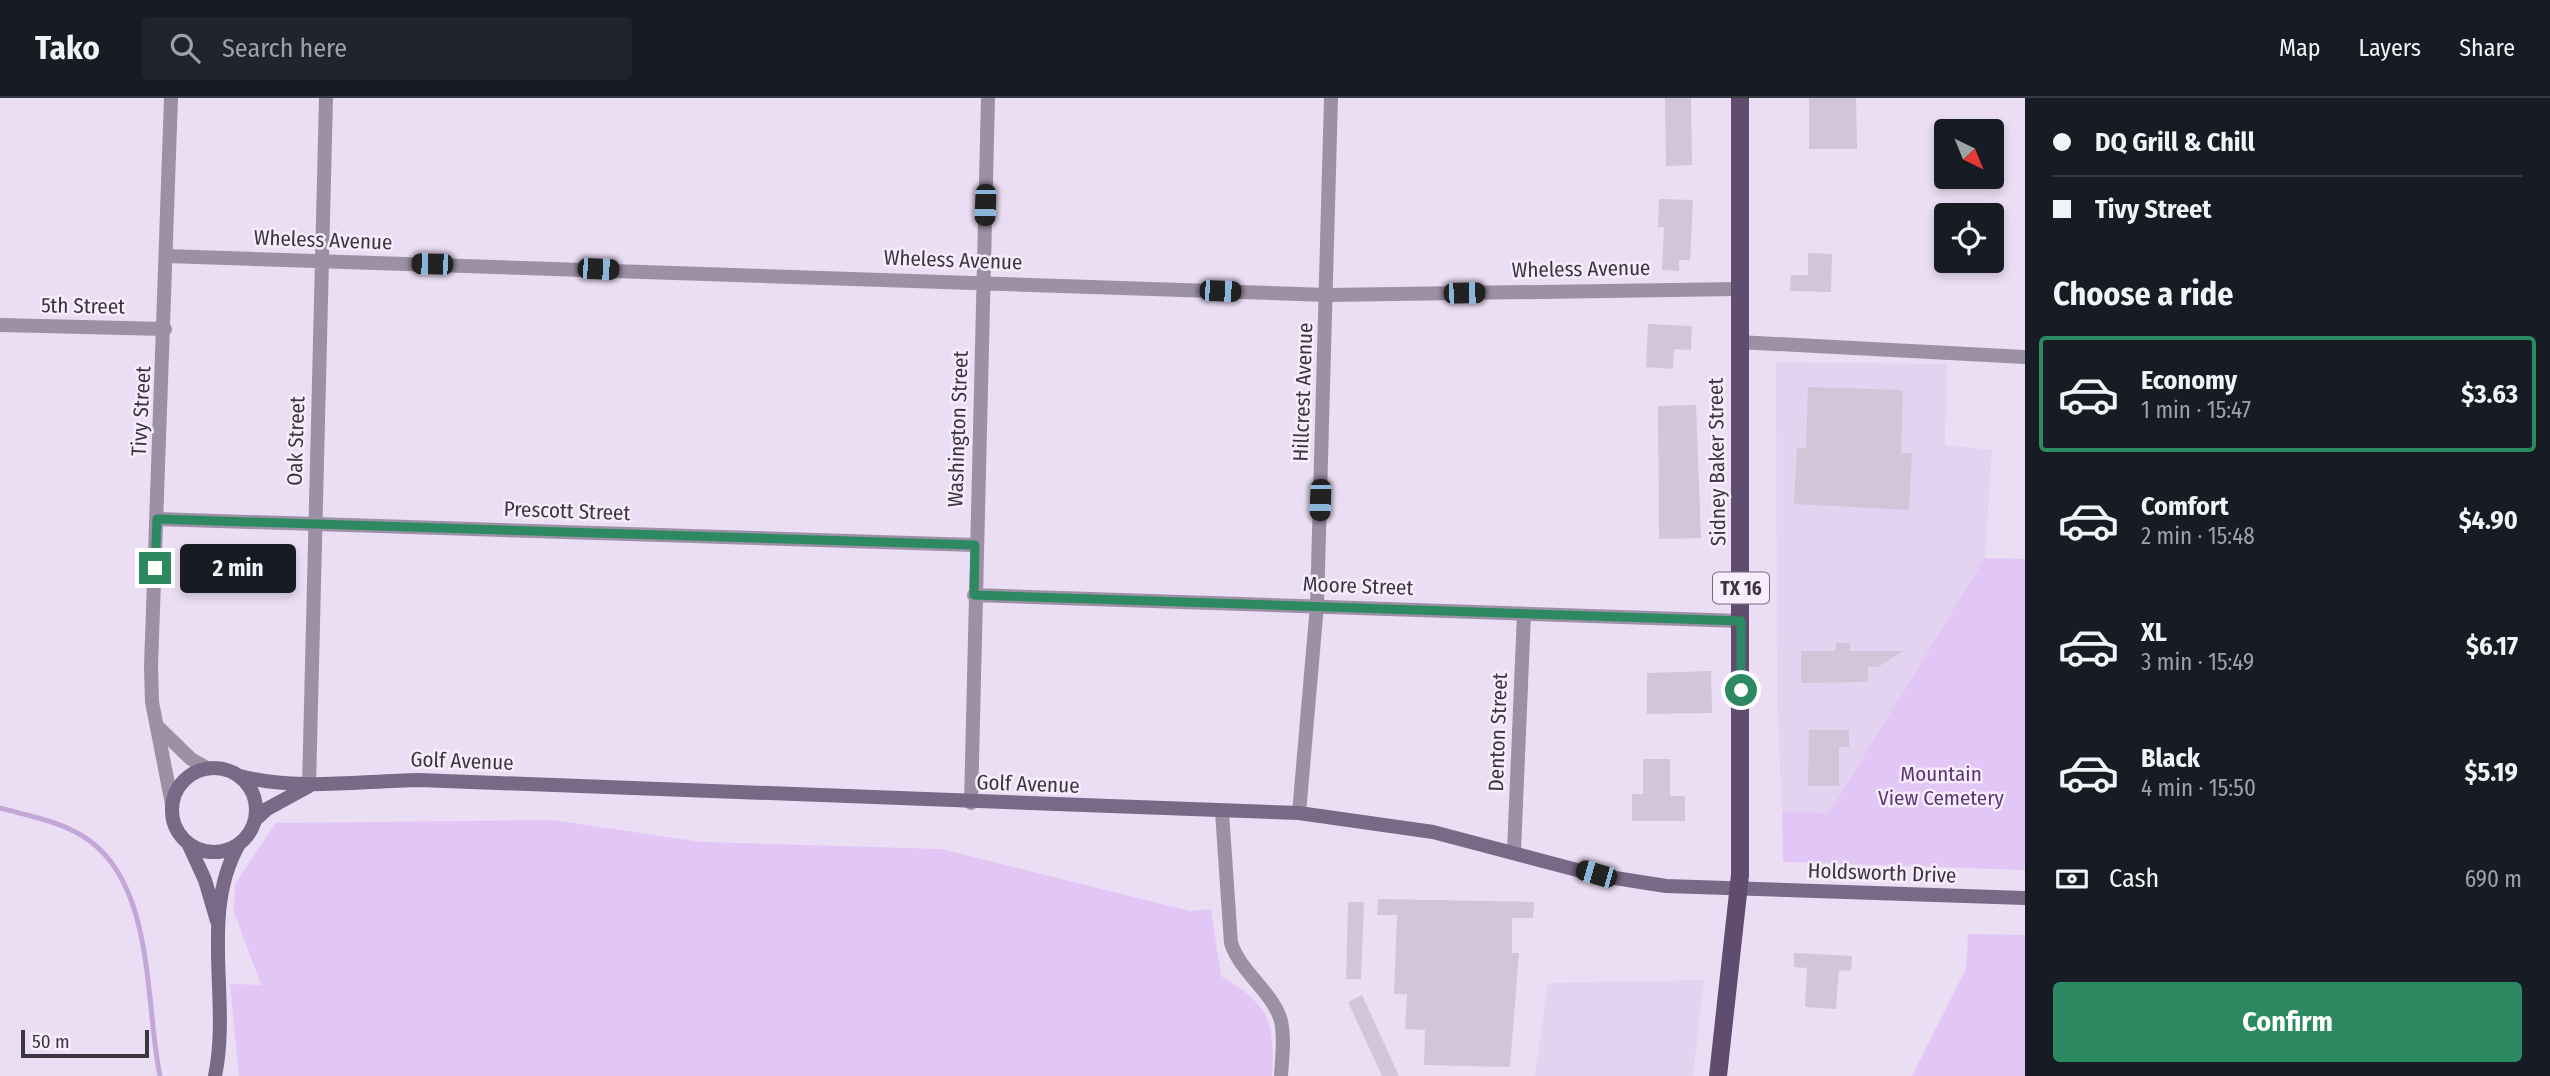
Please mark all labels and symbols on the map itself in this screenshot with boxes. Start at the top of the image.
north arrow [1934,119,2004,189]
car [974,184,997,226]
street label: Wheless Avenue [253,225,393,255]
street label: Wheless Avenue [883,245,1023,275]
car [411,253,454,275]
street label: Wheless Avenue [1511,255,1651,283]
car [577,258,620,280]
car [1199,280,1242,302]
car [1443,282,1486,304]
street label: 5th Street [41,292,125,320]
street label: Hillcrest Avenue [1288,322,1318,462]
street label: Washington Street [942,350,974,508]
street label: Tivy Street [126,365,156,457]
street label: Sidney Baker Street [1703,378,1731,546]
street label: Oak Street [281,396,311,486]
car [1309,479,1332,521]
street label: Prescott Street [503,496,631,526]
callout: 2 min [180,544,295,592]
route end [139,552,171,584]
street label: Moore Street [1302,571,1414,601]
road number: TX 16 [1713,573,1769,603]
street label: Denton Street [1483,672,1513,792]
route start [1725,674,1757,706]
street label: Golf Avenue [410,746,514,776]
park label: Mountain View Cemetery [1878,761,2005,811]
street label: Golf Avenue [976,769,1080,799]
street label: Holdsworth Drive [1807,857,1957,889]
car [1573,858,1620,890]
scale bar [21,1027,149,1059]

